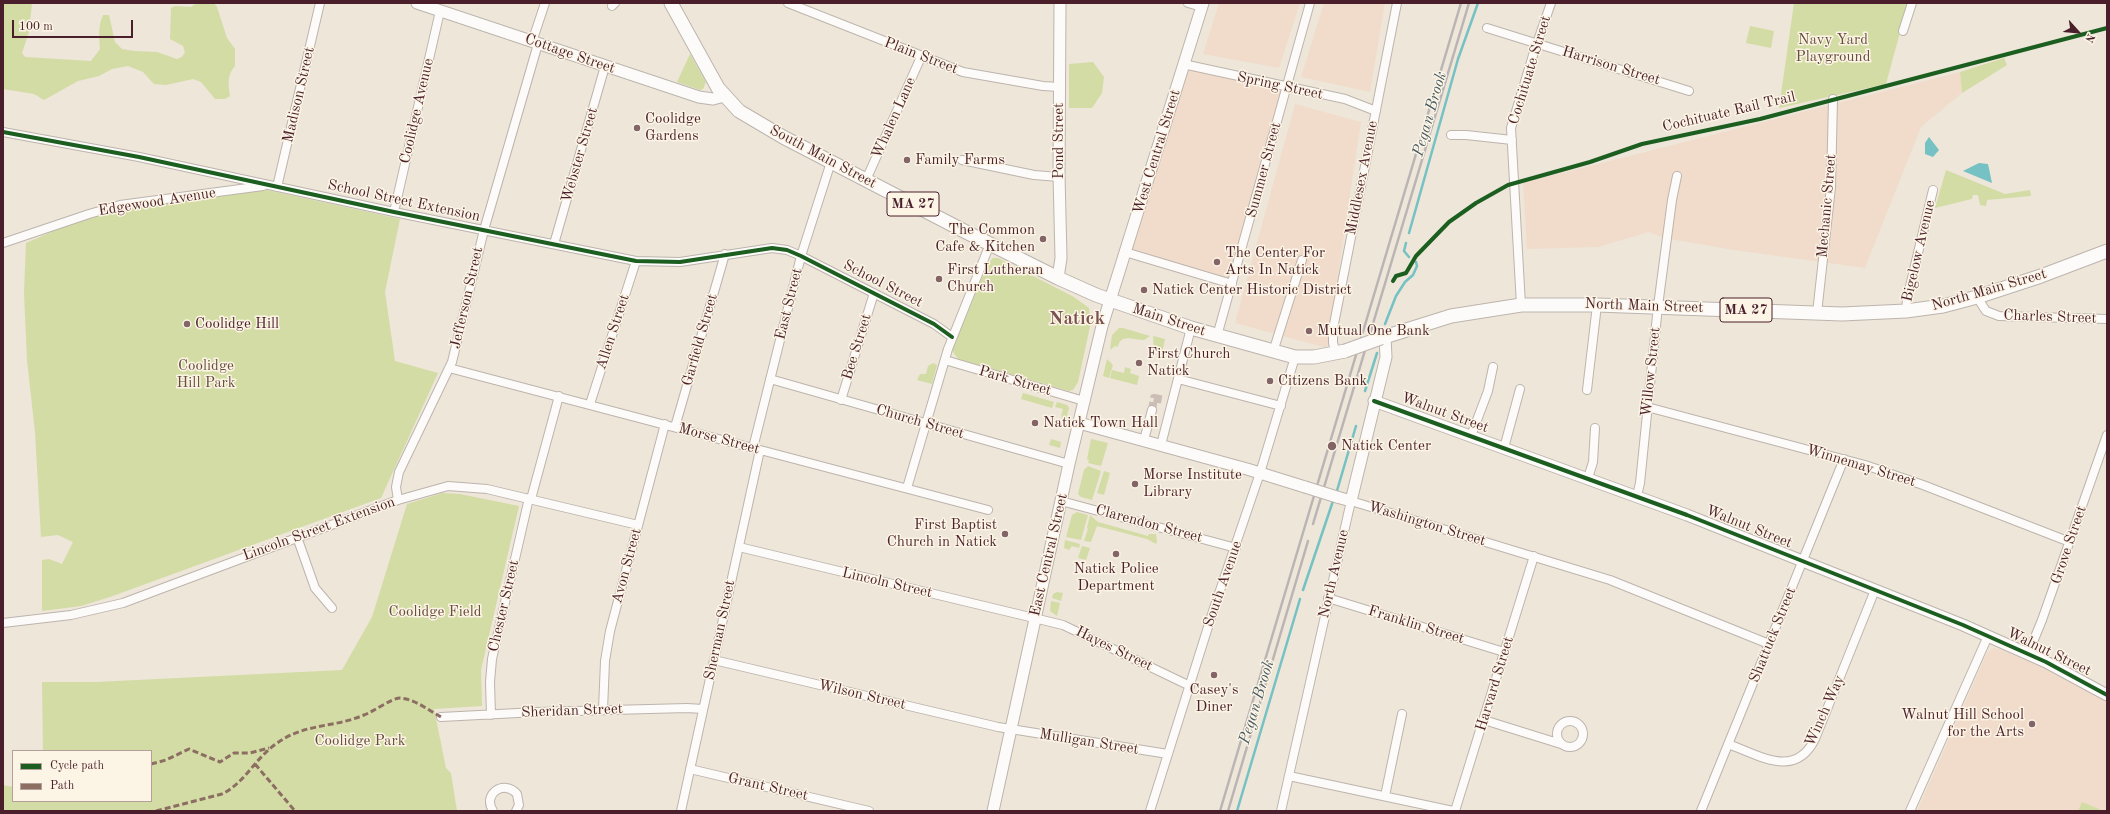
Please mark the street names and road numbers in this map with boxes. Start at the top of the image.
street label: Cochituate Street [1505,13,1555,127]
street label: Cottage Street [522,30,618,78]
street label: Plain Street [881,34,961,78]
street label: Harrison Street [1560,43,1662,89]
street label: Madison Street [279,45,319,145]
street label: Coolidge Avenue [396,57,438,165]
street label: Spring Street [1235,68,1325,104]
street label: Whalen Lane [868,74,920,162]
street label: West Central Street [1129,88,1185,216]
street label: Cochituate Rail Trail [1661,88,1797,136]
street label: Pond Street [1050,103,1068,179]
street label: Webster Street [558,105,602,205]
street label: Middlesex Avenue [1342,119,1382,237]
street label: Summer Street [1243,120,1285,220]
street label: South Main Street [766,121,880,193]
street label: Mechanic Street [1813,153,1841,259]
street label: School Street Extension [326,176,482,226]
street label: Edgewood Avenue [97,184,217,220]
road number: MA 27 [887,192,939,216]
street label: Bigelow Avenue [1899,198,1939,304]
street label: Jefferson Street [447,245,487,351]
street label: School Street [840,256,926,312]
street label: North Main Street [1929,265,2049,315]
street label: East Street [771,266,807,342]
street label: Allen Street [592,292,634,372]
street label: Garfield Street [678,292,722,388]
street label: North Main Street [1584,295,1704,317]
road number: MA 27 [1720,298,1772,322]
street label: Main Street [1130,300,1208,340]
street label: Charles Street [2003,306,2097,328]
street label: Bee Street [838,312,876,382]
street label: Willow Street [1637,326,1665,418]
street label: Park Street [977,362,1053,400]
street label: Walnut Street [1399,389,1491,437]
street label: Church Street [874,401,966,443]
street label: Morse Street [676,419,762,459]
street label: Winnemay Street [1804,441,1918,491]
street label: East Central Street [1026,492,1072,618]
street label: Lincoln Street Extension [240,493,398,565]
street label: Washington Street [1366,498,1488,550]
street label: Clarendon Street [1094,501,1204,547]
street label: Walnut Street [1703,502,1795,552]
street label: Grove Street [2047,503,2091,587]
street label: Avon Street [608,526,646,606]
street label: North Avenue [1315,528,1353,620]
street label: South Avenue [1200,539,1246,629]
street label: Chester Street [485,558,523,654]
street label: Lincoln Street [840,564,934,602]
street label: Sherman Street [701,578,739,682]
street label: Shattuck Street [1746,584,1800,686]
street label: Franklin Street [1366,602,1466,648]
street label: Hayes Street [1072,623,1156,675]
street label: Walnut Street [2004,624,2094,680]
street label: Harvard Street [1472,634,1518,734]
street label: Winch Way [1801,672,1849,750]
street label: Wilson Street [816,676,908,714]
street label: Sheridan Street [521,700,623,722]
street label: Mulligan Street [1038,725,1140,759]
street label: Grant Street [726,769,810,805]

